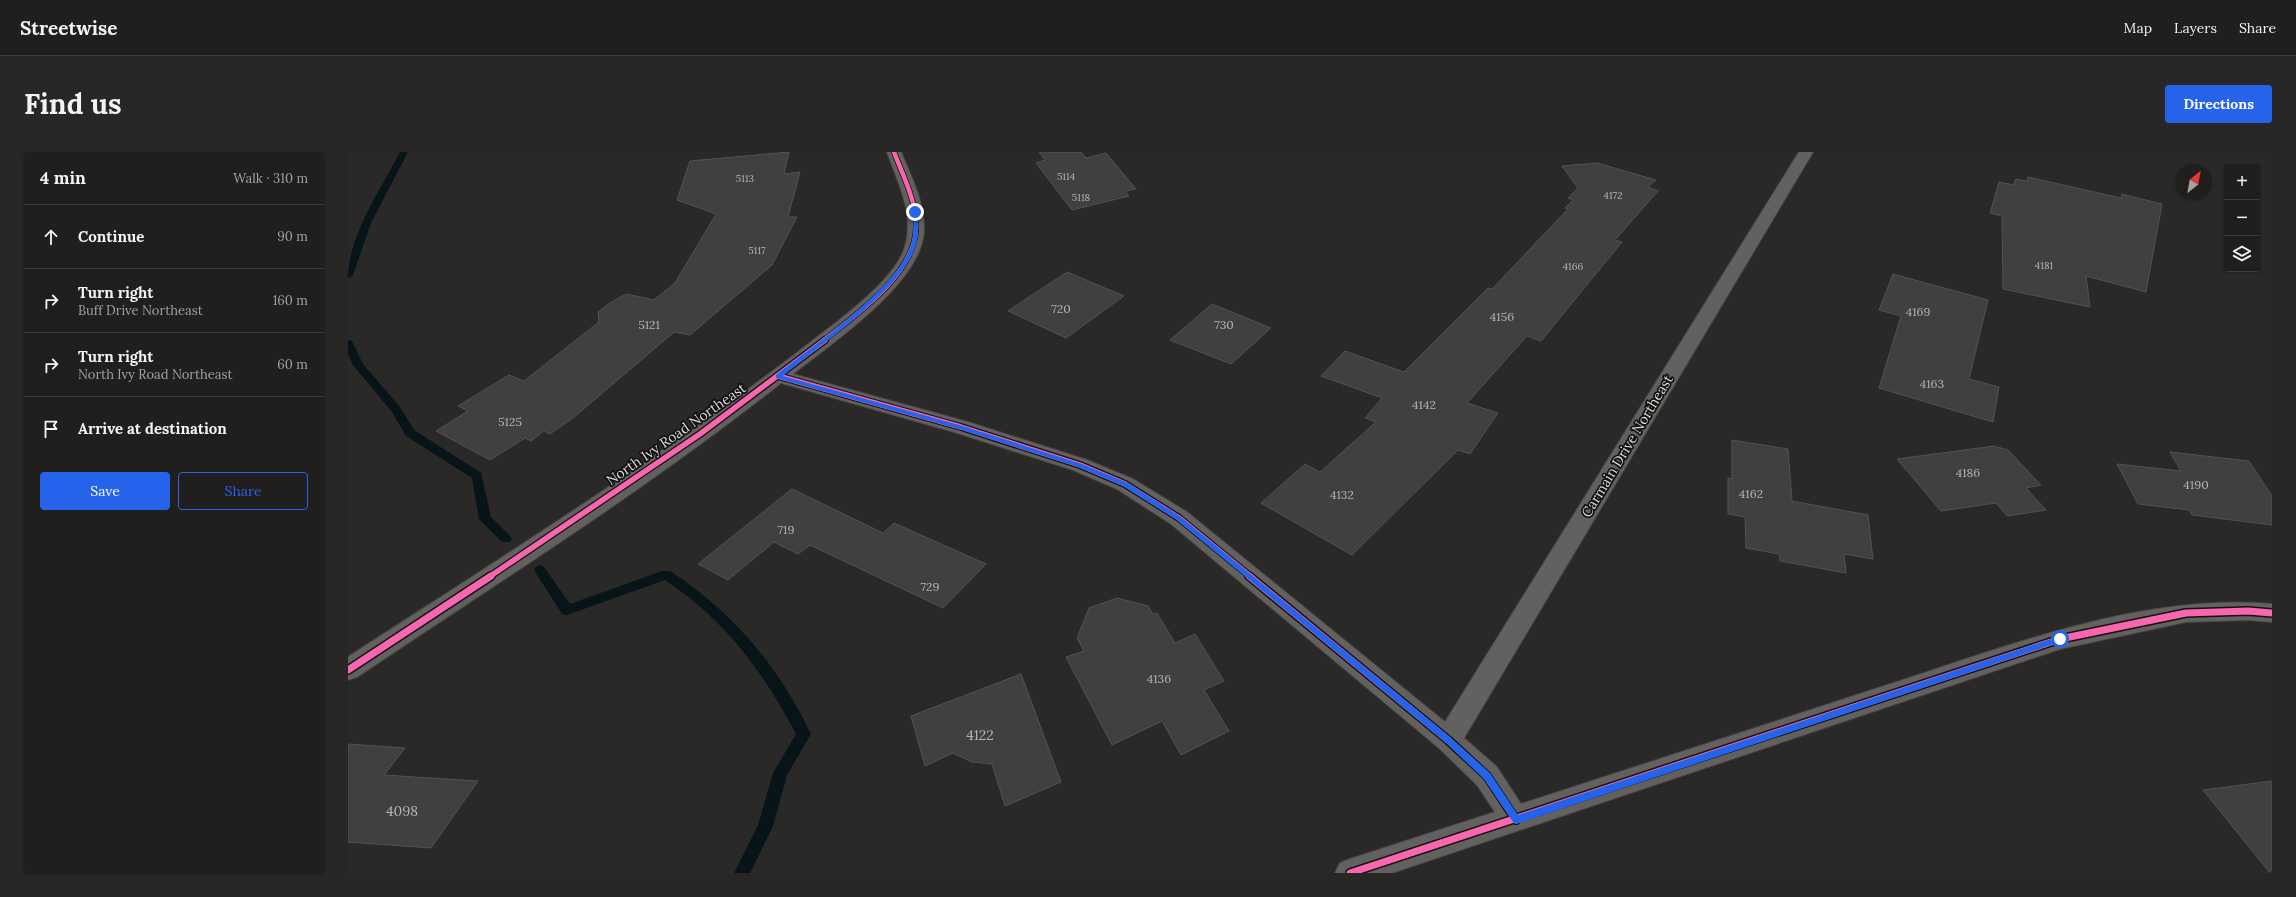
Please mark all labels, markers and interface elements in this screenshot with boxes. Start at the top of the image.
text: Streetwise [20,16,117,40]
text: Map [2124,19,2152,37]
text: Layers [2174,19,2217,37]
text: Share [2239,19,2276,37]
button: Directions [2165,85,2272,123]
text: Find us [24,86,122,122]
north arrow [2176,164,2212,200]
map controls [2224,164,2260,272]
button: + [2224,164,2260,200]
text: 4 min [40,167,86,189]
text: Walk · 310 m [233,170,308,187]
house number: 5114 [1057,170,1076,183]
house number: 5113 [736,172,755,185]
house number: 4172 [1603,189,1623,202]
house number: 5118 [1072,191,1091,204]
button: − [2224,200,2260,236]
route end [906,203,924,221]
icon: ahead [40,226,62,248]
text: Continue [78,227,144,246]
text: 90 m [277,228,308,245]
button: layers [2224,236,2260,272]
house number: 5117 [748,244,766,257]
house number: 4181 [2035,259,2054,272]
house number: 4166 [1563,260,1584,273]
text: Turn right [78,283,154,302]
icon: right [40,290,62,312]
text: 160 m [273,292,308,309]
house number: 720 [1051,301,1071,316]
text: Buff Drive Northeast [78,302,203,319]
house number: 4169 [1906,304,1930,319]
house number: 4156 [1490,309,1514,324]
house number: 5121 [638,317,660,332]
house number: 730 [1214,317,1234,332]
text: Turn right [78,347,154,366]
icon: right [40,354,62,376]
text: 60 m [277,356,308,373]
text: North Ivy Road Northeast [78,366,233,383]
street label: Carmain Drive Northeast [1577,371,1677,520]
house number: 4163 [1920,376,1945,391]
street label: North Ivy Road Northeast [603,379,750,489]
house number: 4142 [1412,397,1436,412]
house number: 5125 [498,414,522,429]
icon: arrive [40,418,62,440]
text: Arrive at destination [78,419,227,438]
house number: 4186 [1956,465,1980,480]
button: Save [40,472,170,510]
button: Share [178,472,308,510]
house number: 4190 [2183,477,2209,492]
house number: 4162 [1739,486,1763,501]
house number: 4132 [1330,487,1354,502]
house number: 719 [778,522,794,537]
house number: 729 [921,579,940,594]
route start [2051,630,2069,648]
house number: 4136 [1147,671,1171,686]
house number: 4122 [966,726,994,744]
house number: 4098 [386,802,418,820]

